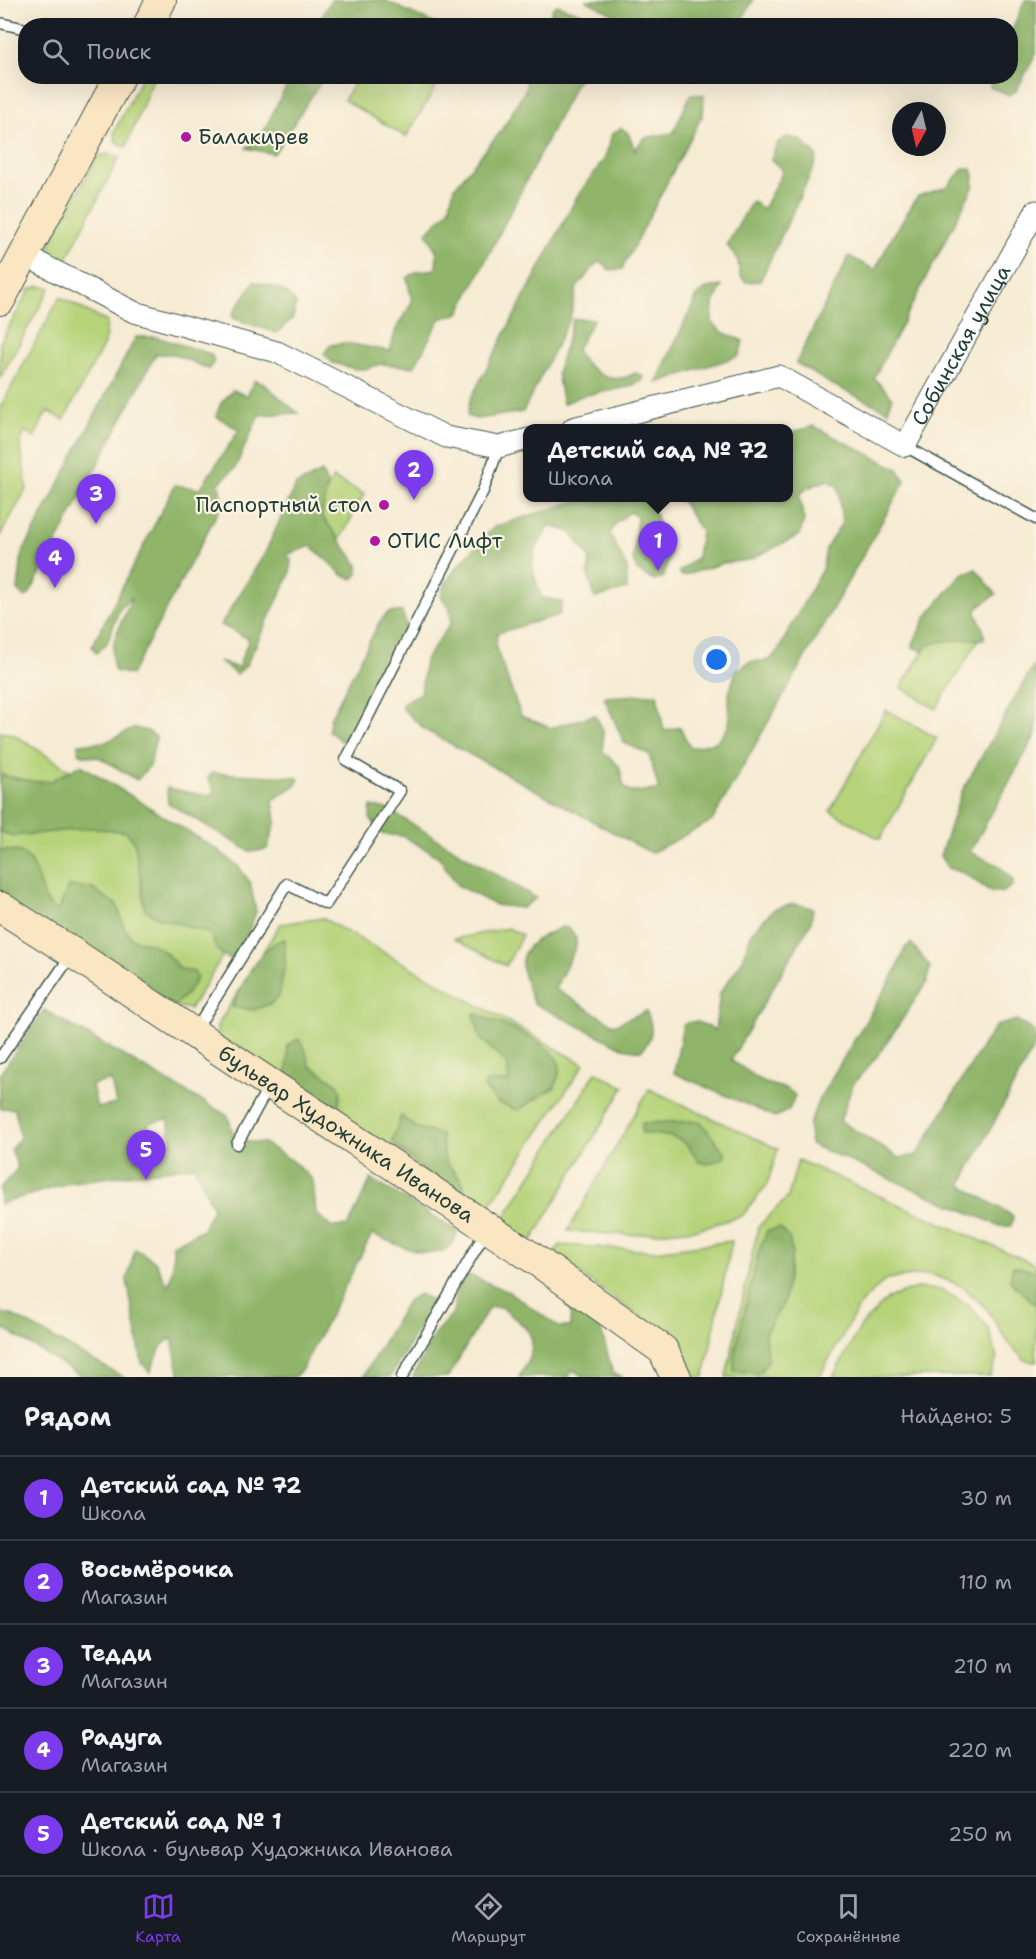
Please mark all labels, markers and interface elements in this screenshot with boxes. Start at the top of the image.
search box [18,18,1018,84]
icon: search [39,35,72,68]
text: Поиск [87,37,151,66]
north arrow [892,102,946,156]
place label: Балакирев [198,123,309,151]
marker: Балакирев [179,130,193,144]
street label: Собинская улица [905,260,1017,431]
popup [523,424,793,502]
text: Детский сад № 72 [548,436,768,465]
pin: 2 [394,450,434,500]
text: Школа [548,465,613,491]
pin: 3 [76,474,116,524]
place label: Паспортный стол [196,491,372,519]
marker: Паспортный стол [377,498,391,512]
pin: 1 [638,522,678,571]
place label: ОТИС Лифт [387,527,503,555]
marker: ОТИС Лифт [368,534,382,548]
pin: 4 [36,538,74,588]
your location [702,645,731,674]
street label: бульвар Художника Иванова [213,1039,480,1229]
pin: 5 [126,1130,166,1180]
text: Рядом [24,1399,111,1434]
text: Найдено: 5 [900,1403,1012,1429]
text: Детский сад № 72 [81,1471,301,1500]
text: 1 [39,1485,48,1511]
text: 30 m [960,1485,1012,1511]
text: Школа [81,1500,146,1526]
text: Восьмёрочка [81,1555,233,1584]
text: 2 [37,1569,51,1595]
text: 110 m [958,1569,1012,1595]
text: Магазин [81,1584,168,1610]
text: Тедди [81,1639,152,1668]
text: 3 [37,1653,51,1679]
text: 210 m [953,1653,1012,1679]
text: Магазин [81,1668,168,1694]
text: Радуга [81,1723,162,1752]
text: 4 [37,1737,51,1763]
text: 220 m [948,1737,1012,1763]
text: Магазин [81,1752,168,1778]
text: Детский сад № 1 [81,1807,282,1836]
text: 5 [37,1821,50,1847]
text: 250 m [948,1821,1012,1847]
text: Школа · бульвар Художника Иванова [81,1836,453,1862]
tab: Карта [135,1890,181,1947]
tab: Маршрут [451,1890,526,1947]
tab: Сохранённые [796,1890,901,1947]

